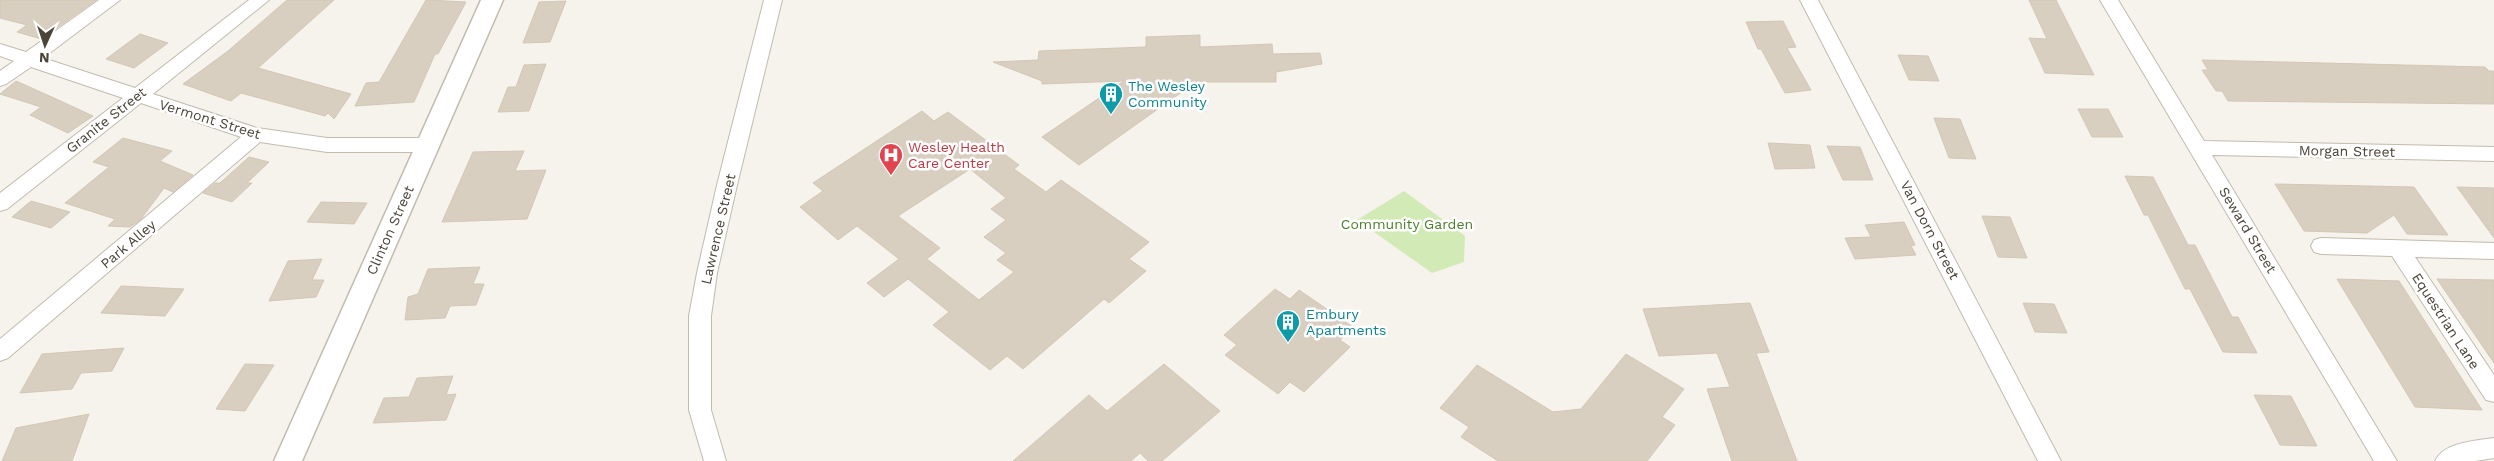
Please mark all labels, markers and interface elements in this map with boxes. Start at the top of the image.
north arrow [20,20,70,70]
text: N [39,50,50,66]
place label: The Wesley Community [1128,78,1208,110]
building icon: The Wesley Community [1098,81,1124,115]
street label: Granite Street [63,84,149,156]
street label: Vermont Street [157,96,263,142]
place label: Wesley Health Care Center [908,139,1005,171]
hospital icon: Wesley Health Care Center [878,142,904,176]
street label: Morgan Street [2299,142,2396,160]
street label: Lawrence Street [698,172,739,286]
street label: Van Dorn Street [1897,178,1963,282]
street label: Clinton Street [363,183,417,277]
street label: Seward Street [2216,184,2280,276]
street label: Park Alley [97,216,159,272]
park label: Community Garden [1341,216,1473,232]
street label: Equestrian Lane [2409,270,2483,372]
place label: Embury Apartments [1306,306,1386,338]
building icon: Embury Apartments [1275,309,1301,343]

